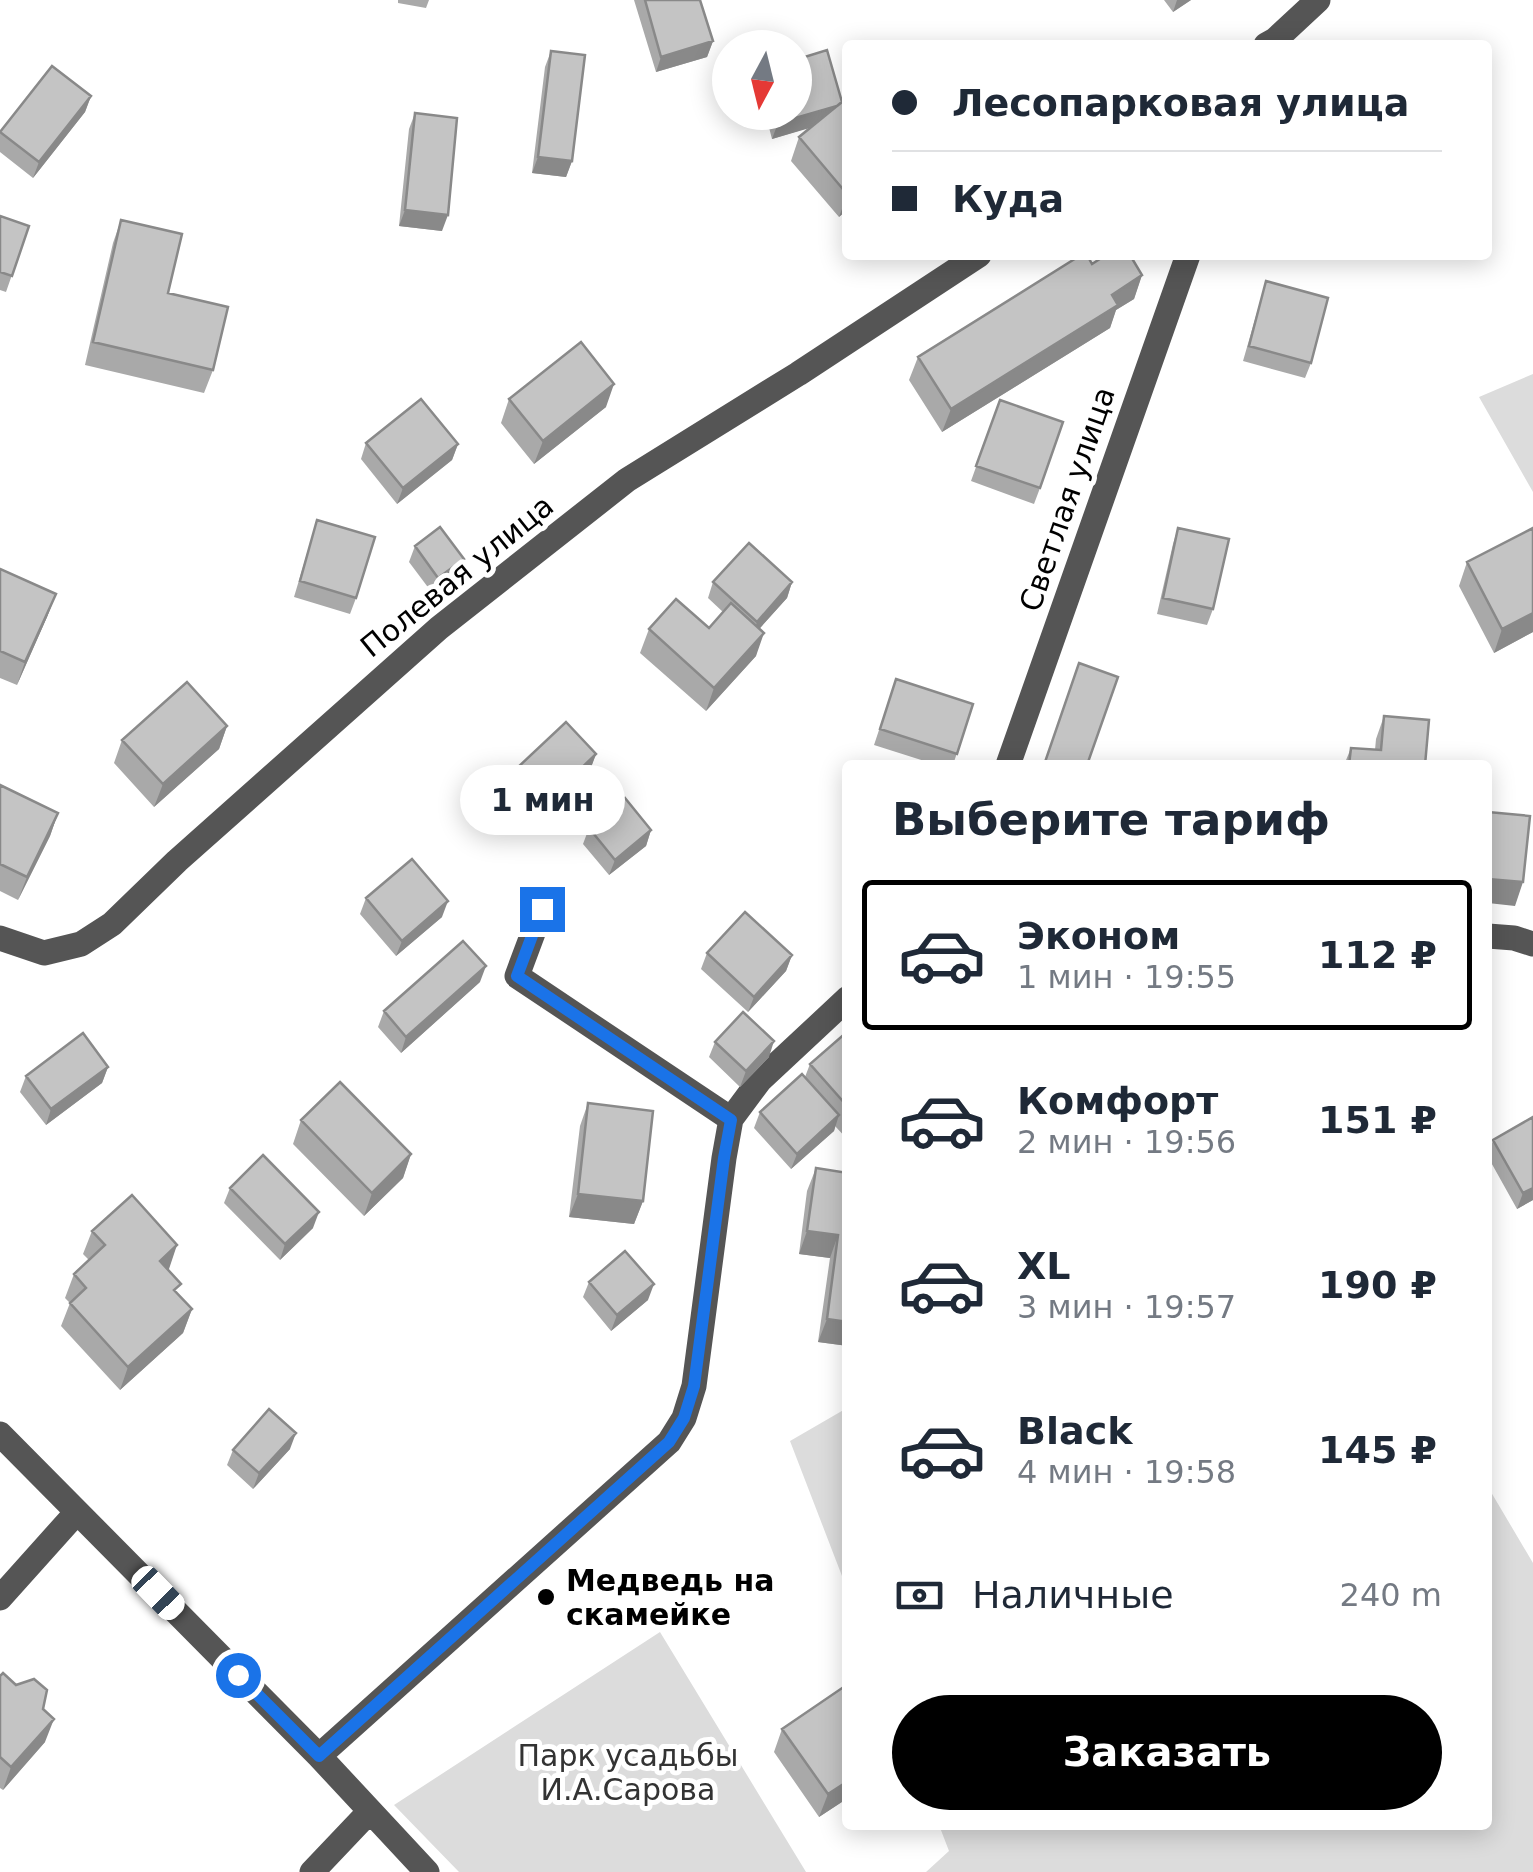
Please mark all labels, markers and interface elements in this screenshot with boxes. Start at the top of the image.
north arrow [712,30,812,130]
map controls [712,30,812,130]
text: Лесопарковая улица [952,81,1409,125]
text: Куда [952,177,1064,221]
street label: Светлая улица [1012,382,1122,616]
street label: Полевая улица [354,488,560,664]
callout: 1 мин [460,764,624,834]
text: 1 мин [490,781,595,819]
text: Выберите тариф [892,793,1330,846]
route end [520,887,565,932]
icon: car [897,910,987,1000]
text: Эконом [1017,914,1180,958]
text: 112 ₽ [1318,933,1437,977]
text: 1 мин · 19:55 [1017,958,1236,996]
icon: car [897,1075,987,1165]
text: Комфорт [1017,1079,1218,1123]
text: 151 ₽ [1318,1098,1437,1142]
text: 2 мин · 19:56 [1017,1123,1236,1161]
icon: car [897,1240,987,1330]
text: XL [1017,1244,1071,1288]
text: 190 ₽ [1318,1263,1437,1307]
text: 3 мин · 19:57 [1017,1288,1236,1326]
icon: car [897,1405,987,1495]
text: Black [1017,1409,1132,1453]
text: 145 ₽ [1318,1428,1437,1472]
text: 4 мин · 19:58 [1017,1453,1236,1491]
car [126,1561,190,1625]
place label: Медведь на скамейке [566,1563,774,1632]
icon: cash [892,1568,947,1623]
text: Наличные [972,1573,1174,1617]
text: 240 m [1340,1576,1442,1614]
marker: Медведь на скамейке [535,1586,557,1608]
route start [216,1653,261,1698]
button: Заказать [892,1695,1442,1810]
park label: Парк усадьбы И.А.Сарова [518,1738,738,1807]

